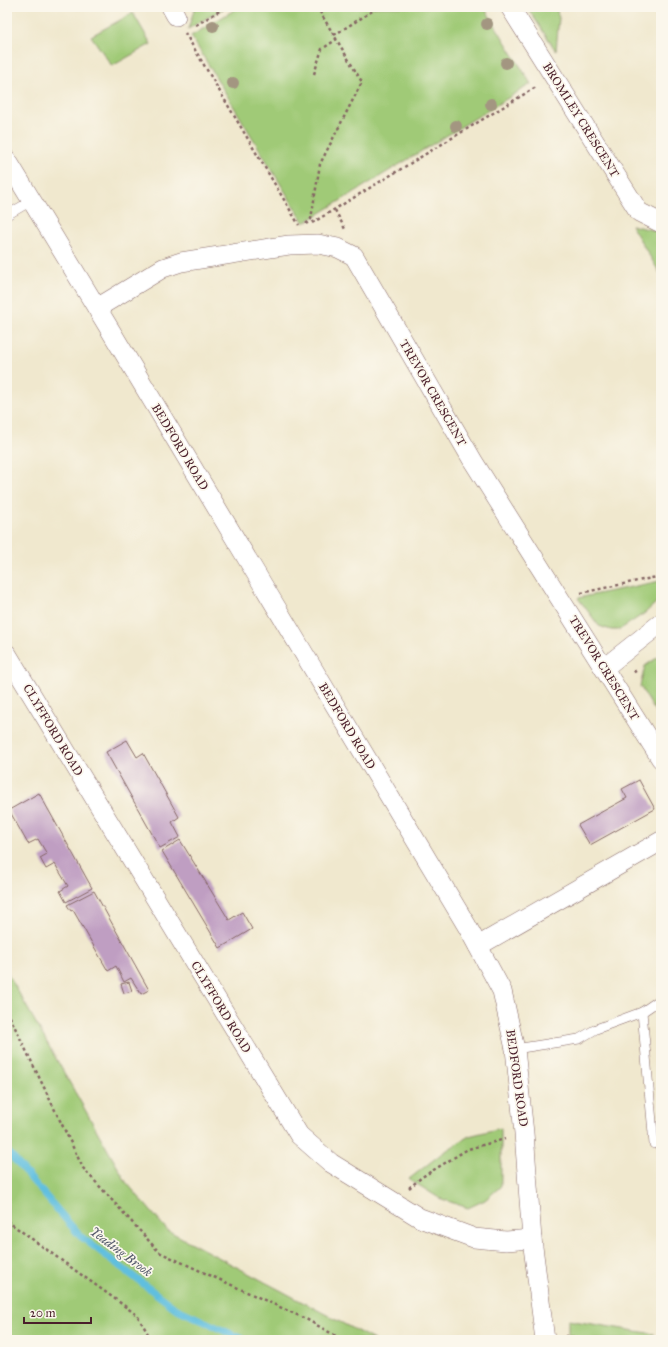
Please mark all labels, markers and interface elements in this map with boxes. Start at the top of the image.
street label: BROMLEY CRESCENT [540,60,622,180]
street label: TREVOR CRESCENT [397,337,469,449]
street label: BEDFORD ROAD [149,401,211,493]
street label: TREVOR CRESCENT [566,613,642,723]
street label: BEDFORD ROAD [316,680,378,772]
street label: CLYFFORD ROAD [20,682,86,778]
street label: CLYFFORD ROAD [188,959,254,1055]
street label: BEDFORD ROAD [503,1029,531,1127]
water label: Yeading Brook [87,1224,155,1281]
scale bar [24,1299,91,1325]
text: 20 m [30,1306,56,1320]

